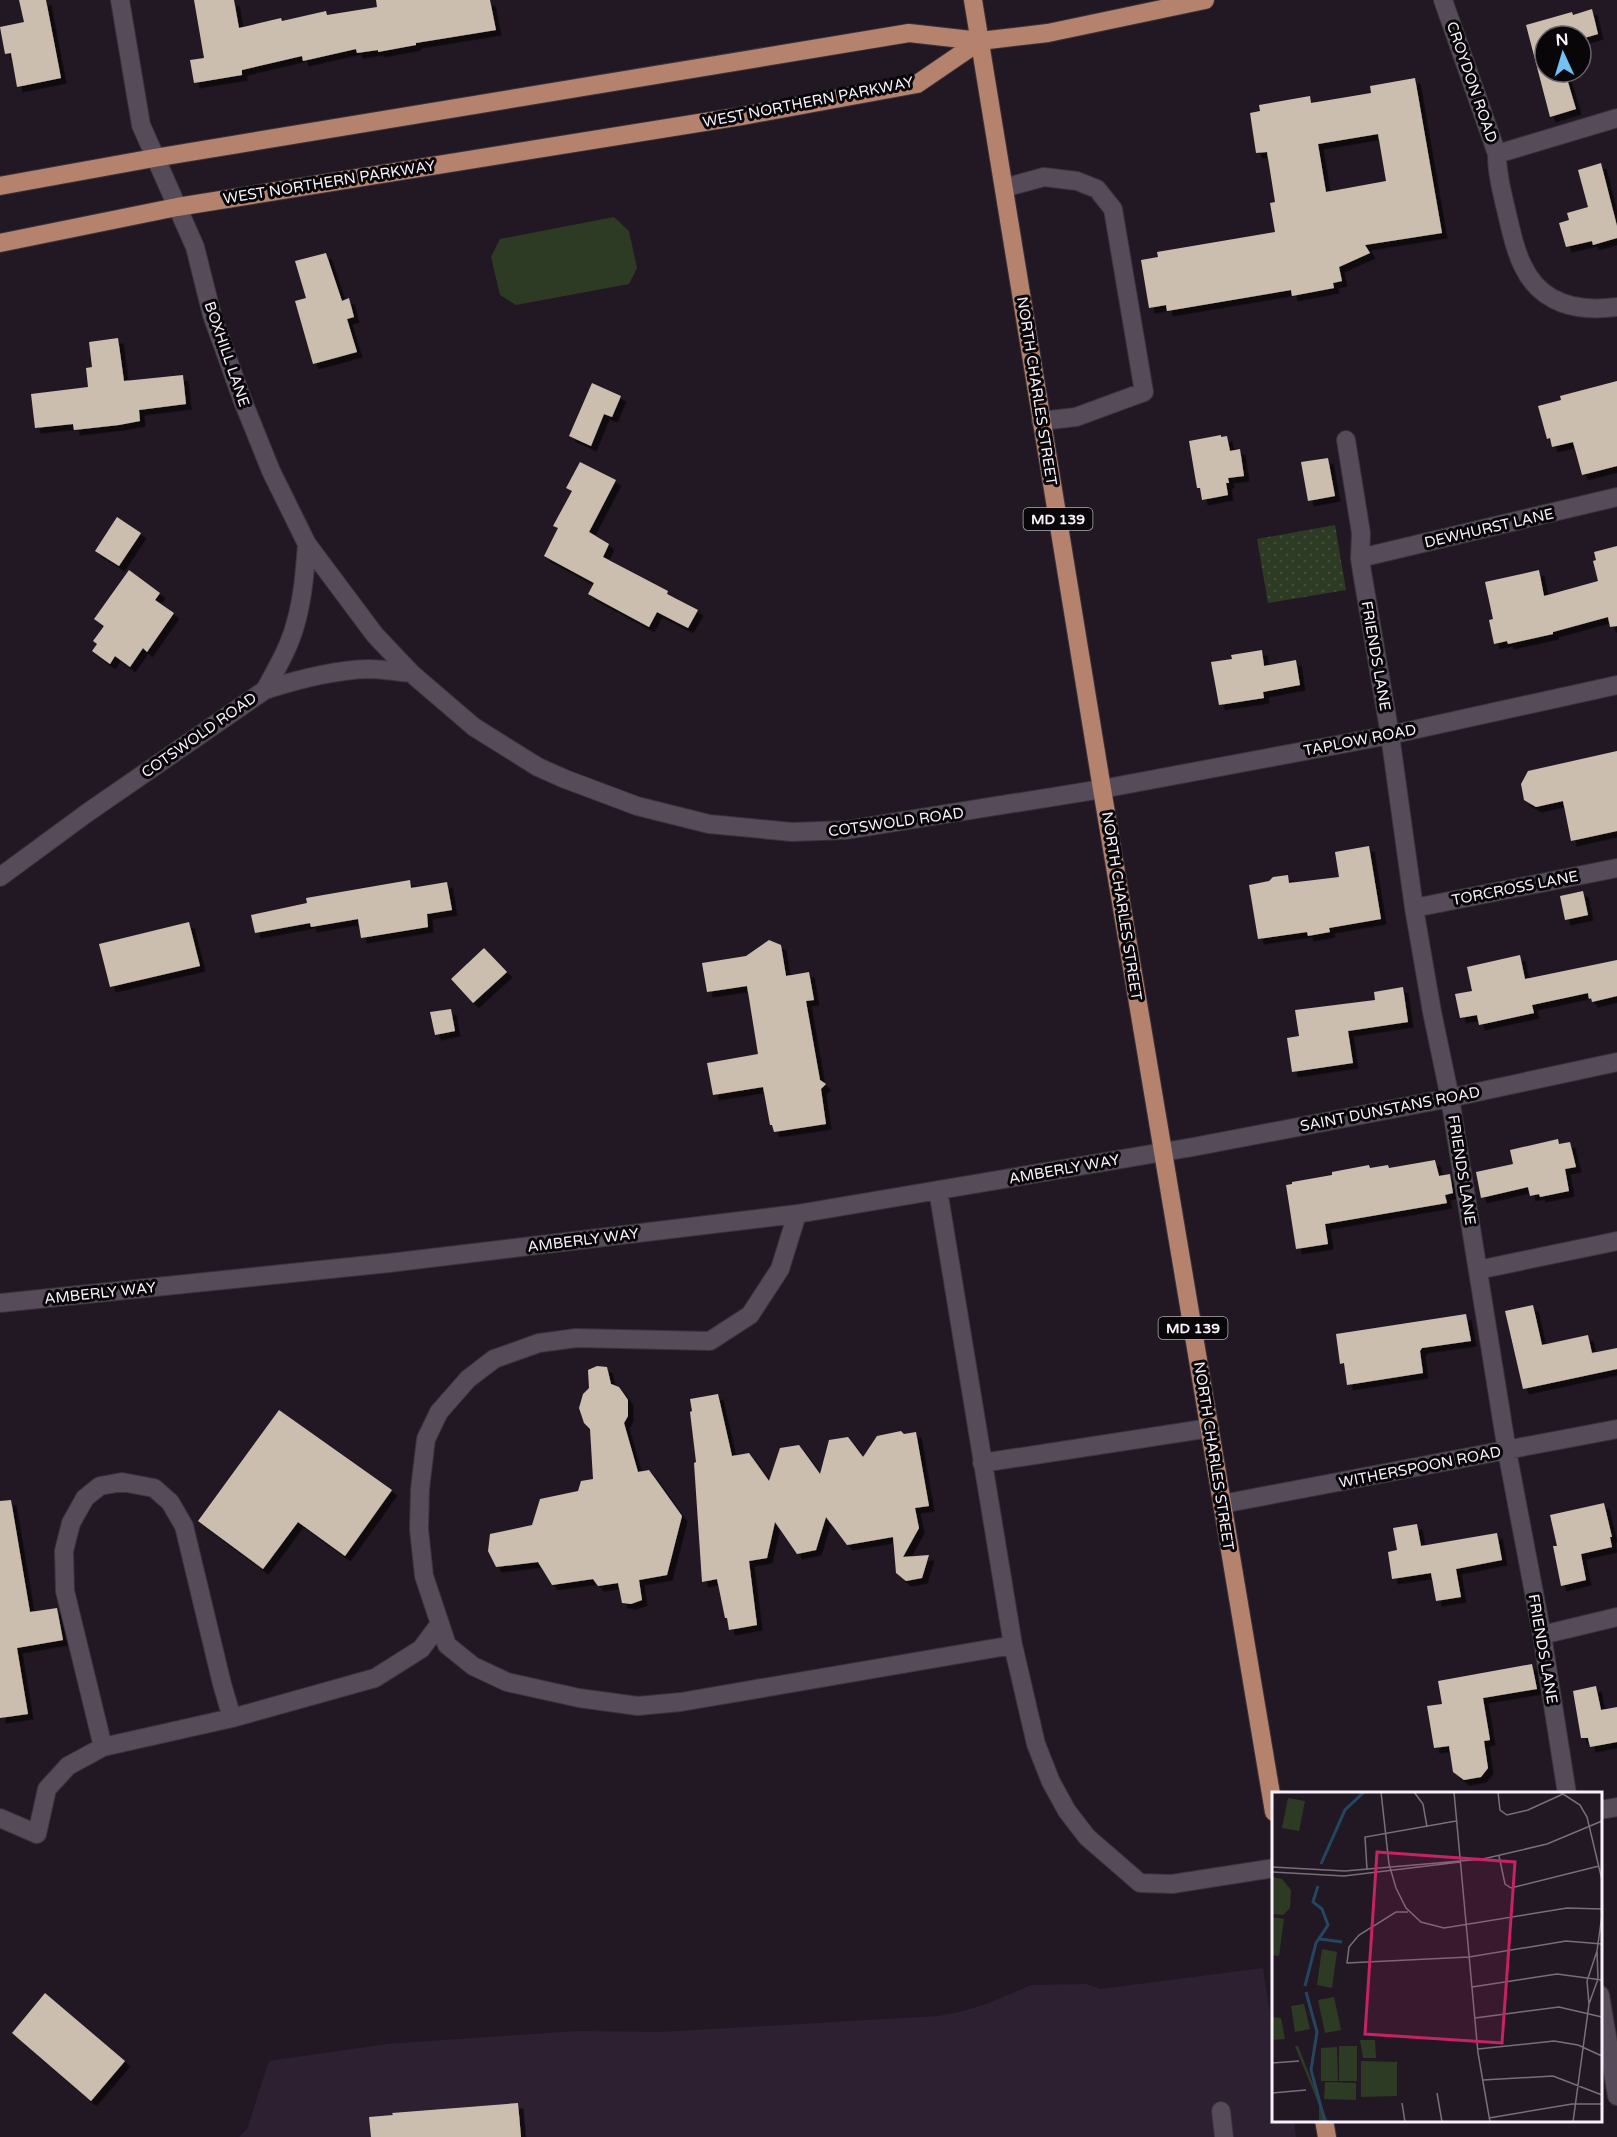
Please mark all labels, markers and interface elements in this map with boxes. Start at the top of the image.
street label: CROYDON ROAD [1443,19,1501,145]
north arrow [1533,24,1593,84]
text: N [1555,30,1569,50]
street label: WEST NORTHERN PARKWAY [701,73,915,131]
street label: WEST NORTHERN PARKWAY [222,156,437,208]
street label: NORTH CHARLES STREET [1013,295,1061,487]
street label: BOXHILL LANE [201,299,253,409]
street label: DEWHURST LANE [1423,504,1555,552]
road number: MD 139 [1024,508,1092,530]
street label: FRIENDS LANE [1357,600,1395,712]
street label: COTSWOLD ROAD [138,688,260,782]
street label: TAPLOW ROAD [1302,720,1418,760]
street label: COTSWOLD ROAD [827,804,965,840]
street label: NORTH CHARLES STREET [1098,810,1146,1002]
street label: TORCROSS LANE [1450,867,1580,909]
street label: SAINT DUNSTANS ROAD [1299,1083,1481,1135]
street label: FRIENDS LANE [1444,1114,1480,1226]
street label: AMBERLY WAY [1007,1150,1121,1188]
street label: AMBERLY WAY [526,1224,640,1256]
street label: AMBERLY WAY [43,1278,157,1308]
road number: MD 139 [1158,1317,1228,1339]
street label: NORTH CHARLES STREET [1190,1360,1238,1552]
street label: WITHERSPOON ROAD [1337,1442,1503,1492]
street label: FRIENDS LANE [1524,1593,1562,1705]
inset map [1272,1792,1602,2122]

